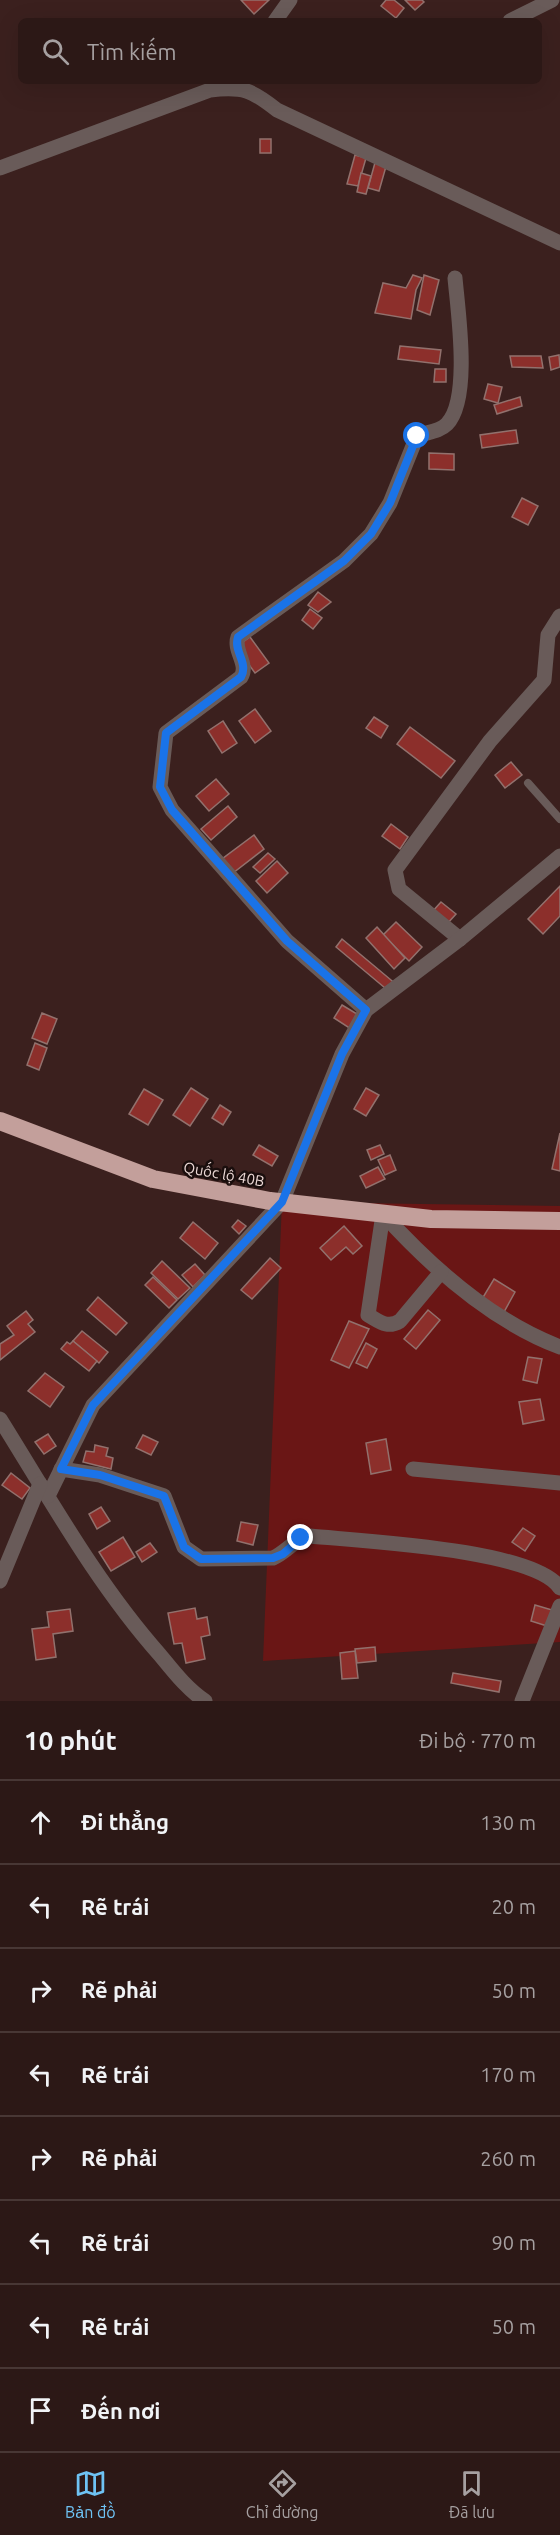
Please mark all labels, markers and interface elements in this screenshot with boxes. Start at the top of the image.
search box [18,18,542,84]
icon: search [39,35,72,68]
text: Tìm kiếm [87,39,177,64]
route start [403,422,429,448]
street label: Quốc lộ 40B [182,1157,266,1189]
route end [287,1524,313,1550]
text: 10 phút [24,1726,117,1755]
text: Đi bộ · 770 m [419,1729,536,1752]
icon: ahead [24,1806,57,1839]
text: Đi thẳng [81,1809,169,1834]
text: 130 m [480,1811,536,1834]
icon: left [24,1890,57,1923]
text: Rẽ trái [81,1894,149,1919]
text: 20 m [492,1895,536,1918]
icon: right [24,1974,57,2007]
text: Rẽ phải [81,1977,157,2002]
text: 50 m [492,1979,536,2002]
icon: left [24,2058,57,2091]
text: Rẽ trái [81,2062,149,2087]
text: 170 m [480,2063,536,2086]
icon: right [24,2142,57,2175]
text: Rẽ phải [81,2145,157,2170]
text: 260 m [480,2147,536,2170]
icon: left [24,2226,57,2259]
text: Rẽ trái [81,2230,149,2255]
text: 90 m [492,2231,536,2254]
icon: left [24,2310,57,2343]
text: Rẽ trái [81,2314,149,2339]
text: 50 m [492,2315,536,2338]
icon: arrive [24,2394,57,2427]
text: Đến nơi [81,2398,160,2423]
tab: Bản đồ [65,2467,116,2522]
tab: Chỉ đường [246,2467,319,2522]
tab: Đã lưu [449,2467,495,2521]

